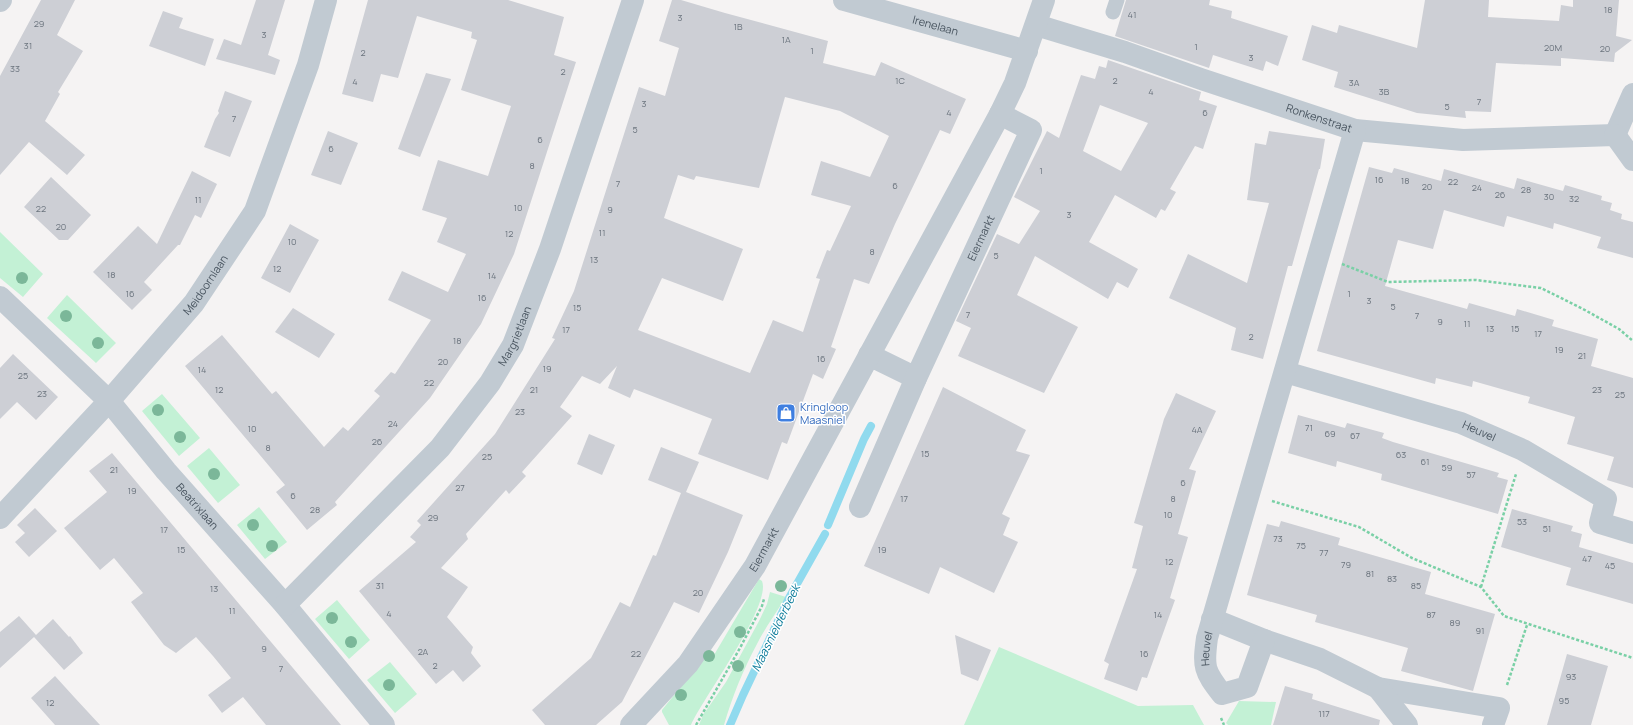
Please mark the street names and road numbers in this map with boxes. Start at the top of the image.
street label: Irenelaan [911,11,960,39]
street label: Ronkenstraat [1284,100,1354,136]
street label: Eiermarkt [963,213,998,263]
street label: Meidoornlaan [179,252,231,318]
street label: Margrietlaan [494,304,534,369]
street label: Heuvel [1460,417,1498,444]
street label: Beatrixlaan [173,479,222,532]
street label: Eiermarkt [745,524,782,574]
street label: Heuvel [1197,629,1216,667]

